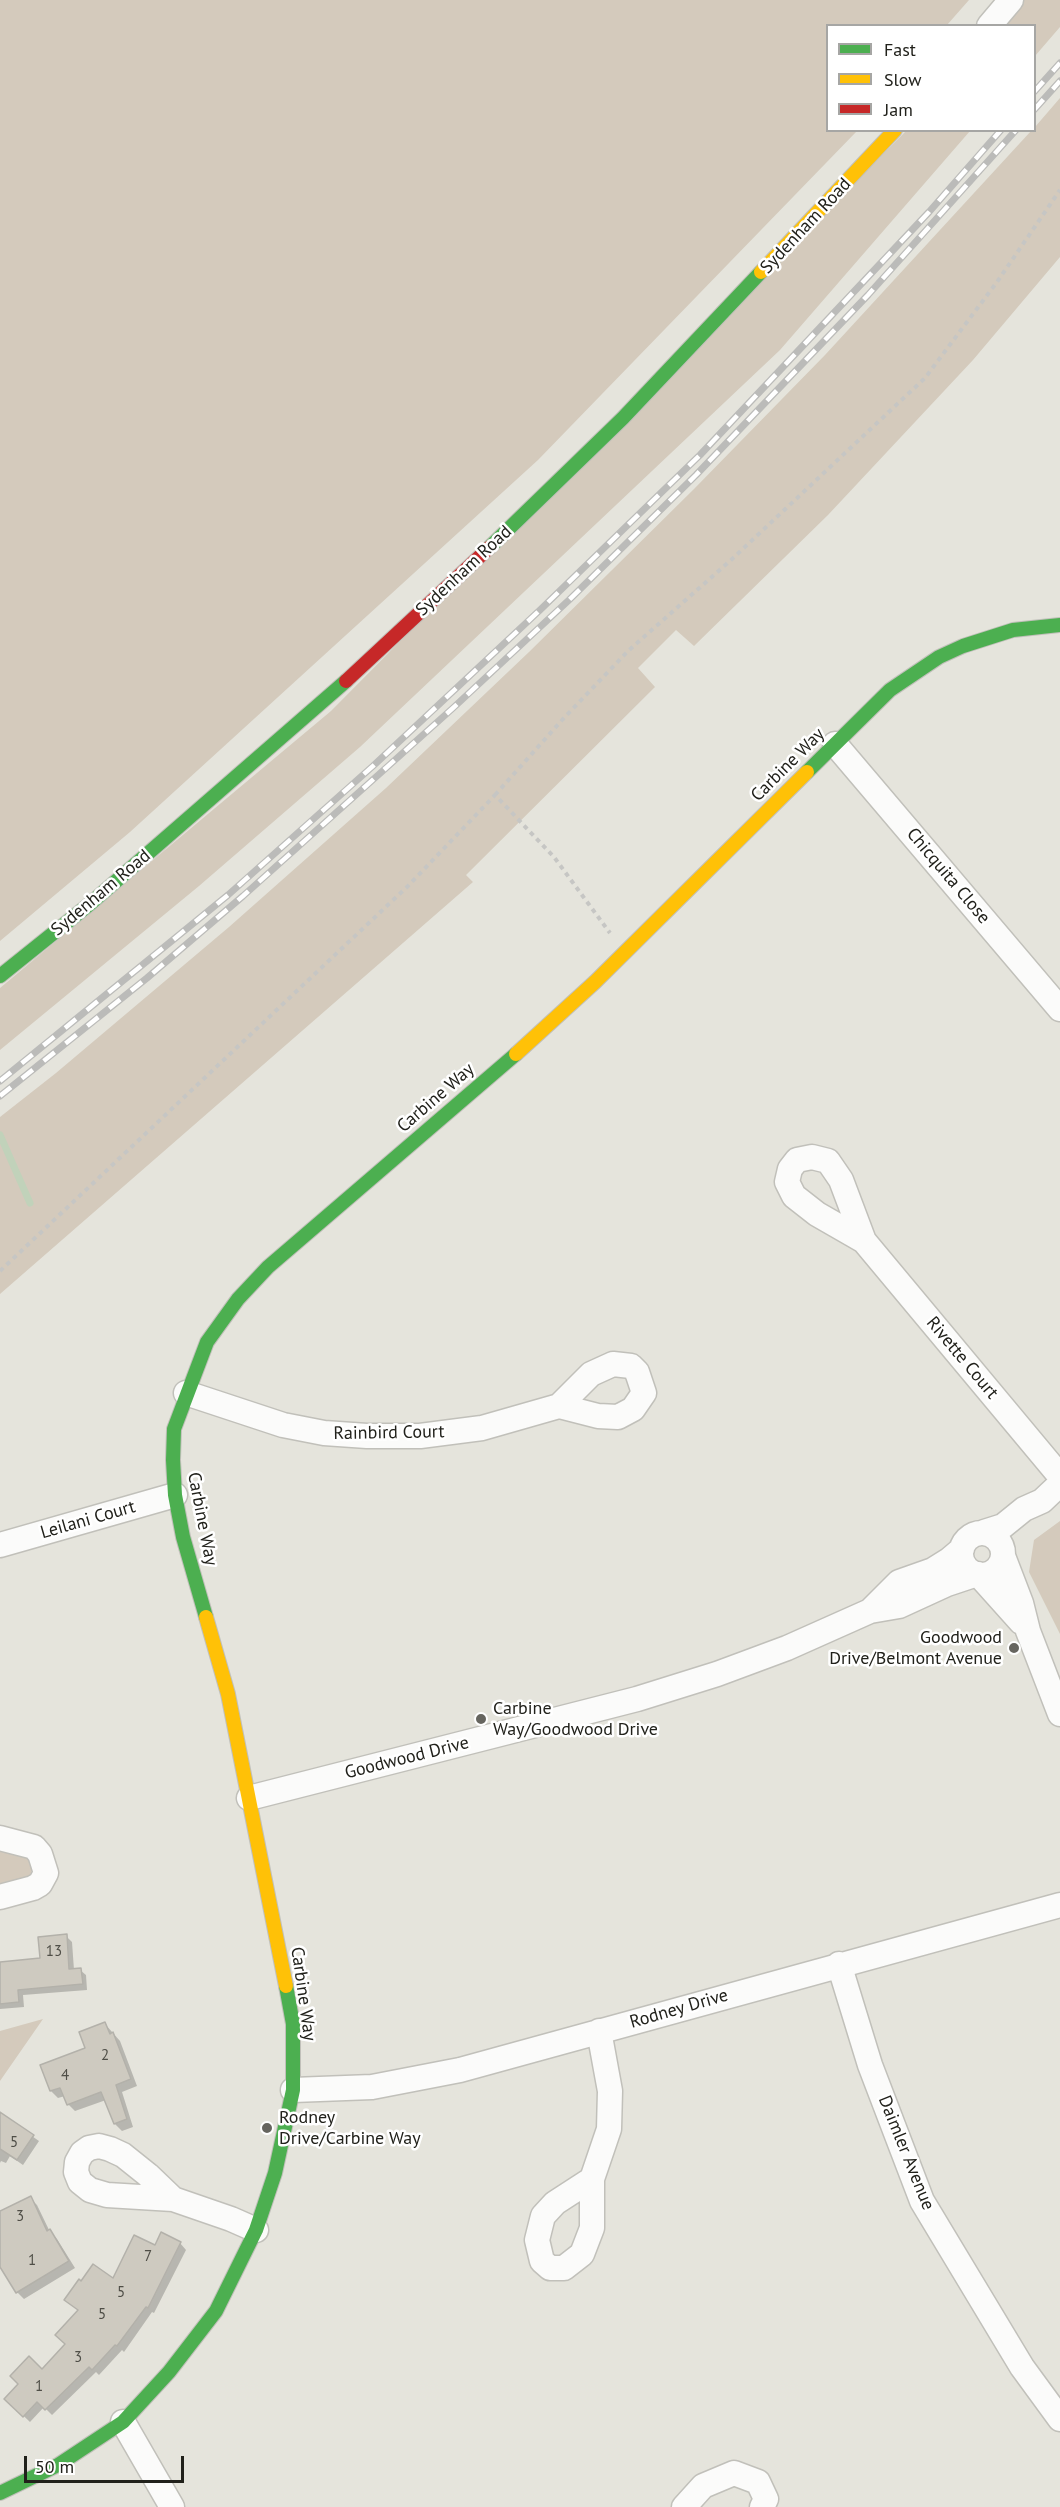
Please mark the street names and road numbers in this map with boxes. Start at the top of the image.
street label: Sydenham Road [756,174,856,278]
street label: Sydenham Road [412,521,516,621]
street label: Carbine Way [747,724,829,806]
street label: Chicquita Close [902,824,994,928]
street label: Sydenham Road [47,845,155,941]
street label: Carbine Way [393,1059,479,1137]
street label: Rivette Court [921,1312,1003,1404]
street label: Rainbird Court [333,1421,445,1445]
street label: Carbine Way [182,1470,222,1568]
street label: Leilani Court [38,1496,138,1544]
street label: Goodwood Drive [343,1732,471,1784]
street label: Carbine Way [286,1946,320,2042]
street label: Rodney Drive [627,1985,731,2033]
street label: Daimler Avenue [873,2093,939,2213]

